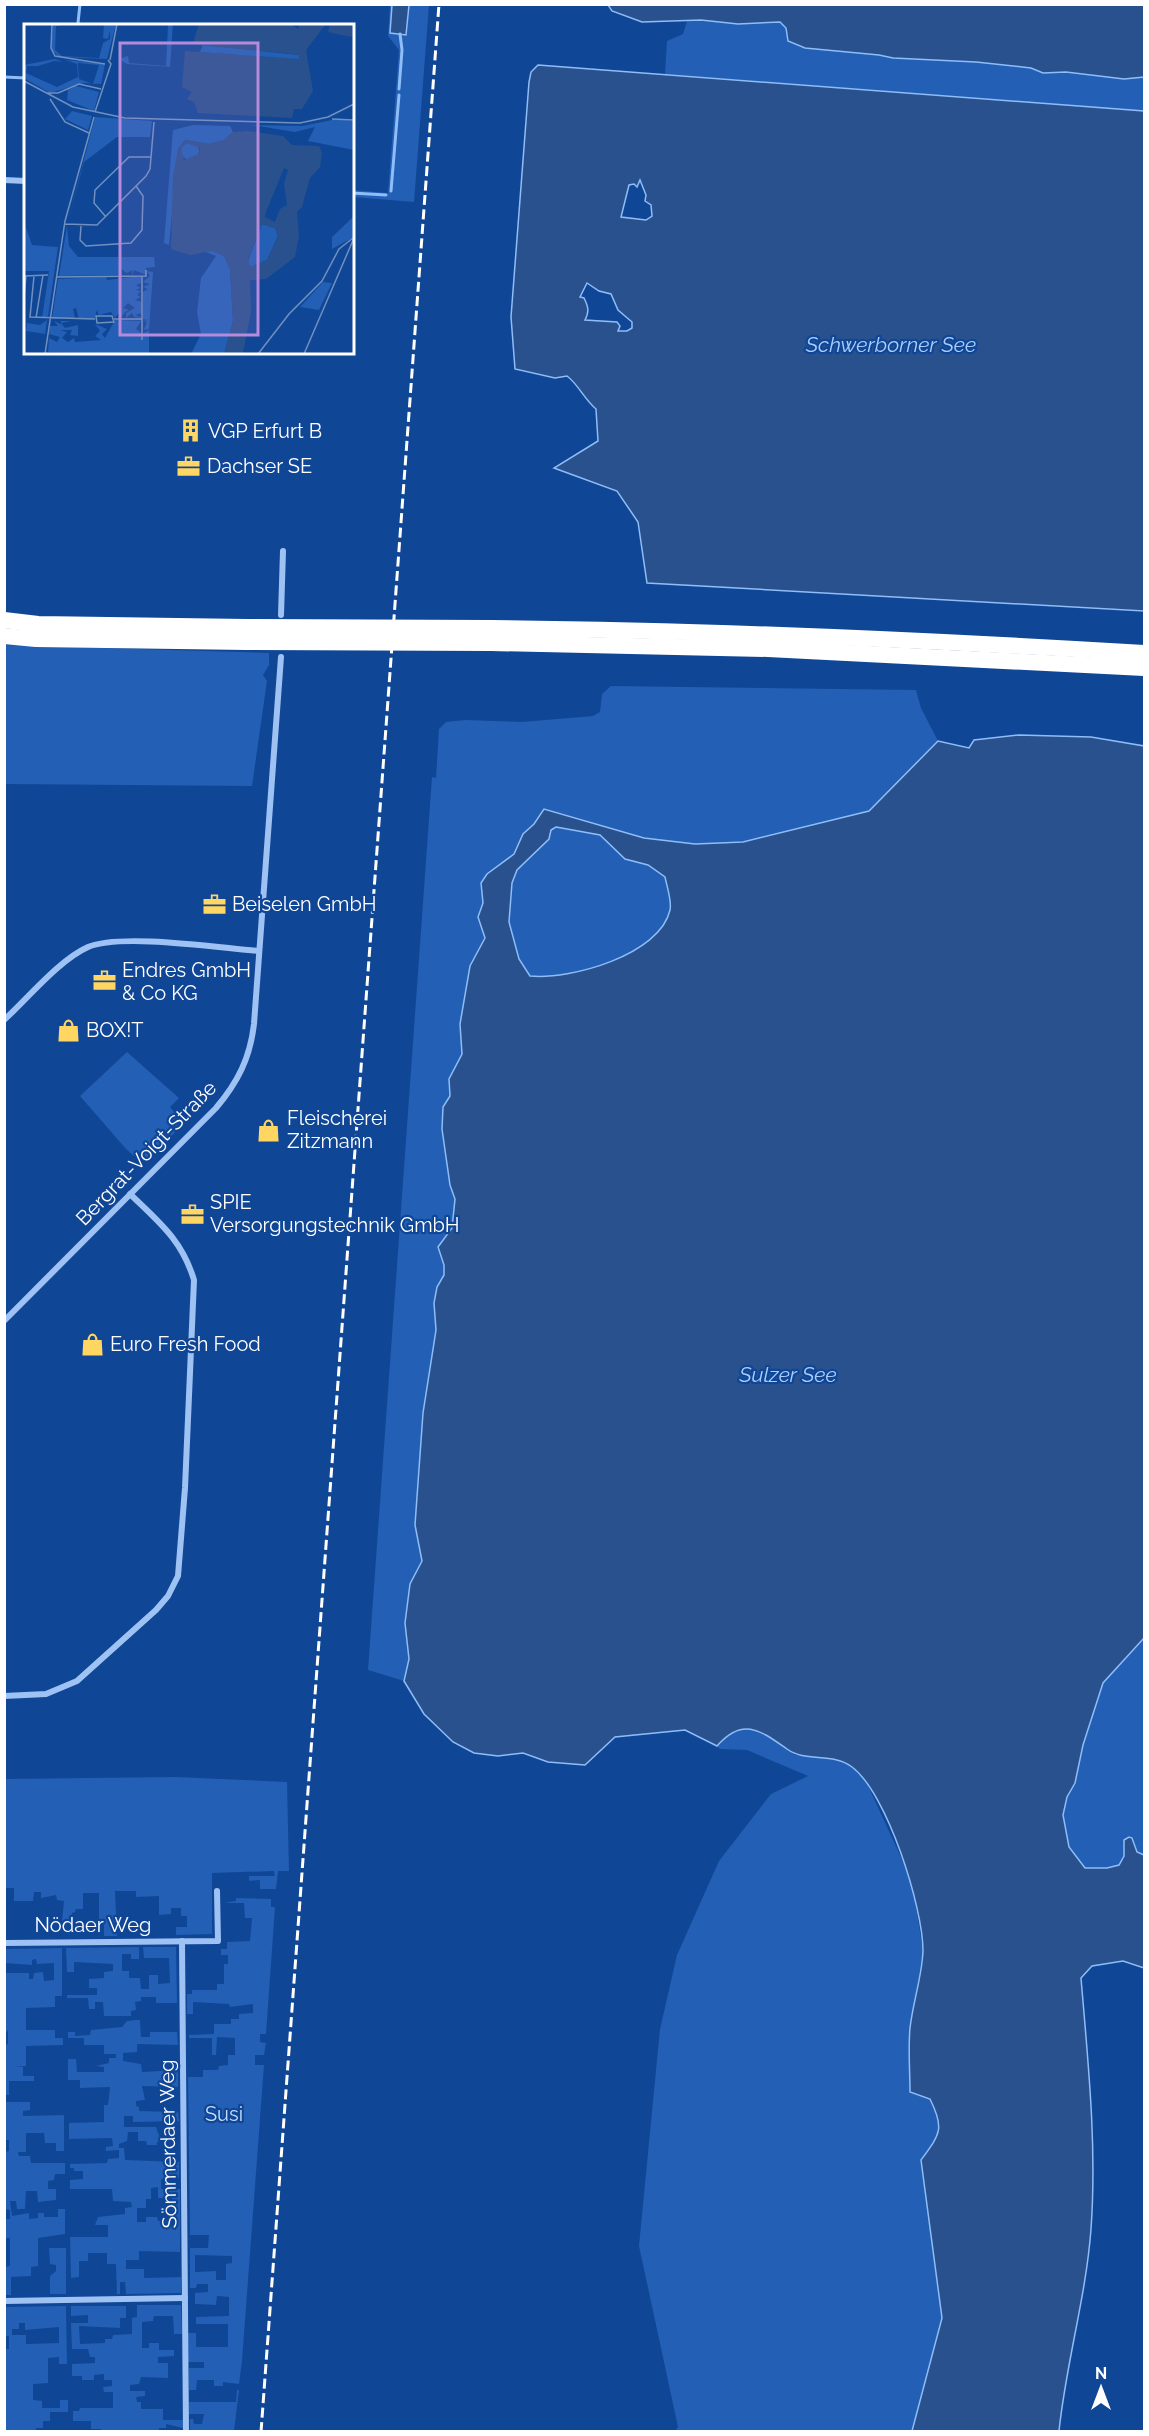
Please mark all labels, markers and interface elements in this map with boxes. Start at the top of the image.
inset map [24,24,354,354]
water label: Schwerborner See [805,332,976,357]
building icon: VGP Erfurt B [177,418,203,444]
place label: VGP Erfurt B [208,419,322,443]
office icon: Dachser SE [176,453,202,479]
place label: Dachser SE [207,454,312,478]
office icon: Beiselen GmbH [201,891,227,917]
place label: Beiselen GmbH [232,892,376,916]
place label: Endres GmbH & Co KG [122,958,251,1005]
office icon: Endres GmbH & Co KG [91,968,117,994]
shop icon: BOX!T [55,1017,81,1043]
place label: BOX!T [86,1018,144,1042]
street label: Bergrat-Voigt-Straße [71,1076,221,1230]
place label: Fleischerei Zitzmann [287,1106,387,1153]
shop icon: Fleischerei Zitzmann [256,1117,282,1143]
place label: SPIE Versorgungstechnik GmbH [210,1190,460,1237]
office icon: SPIE Versorgungstechnik GmbH [179,1201,205,1227]
shop icon: Euro Fresh Food [79,1331,105,1357]
place label: Euro Fresh Food [110,1332,261,1356]
water label: Sulzer See [738,1362,837,1387]
street label: Nödaer Weg [35,1913,151,1937]
street label: Sömmerdaer Weg [155,2059,181,2229]
park label: Susi [205,2102,243,2126]
north arrow [1071,2358,1131,2418]
text: N [1095,2364,1107,2383]

